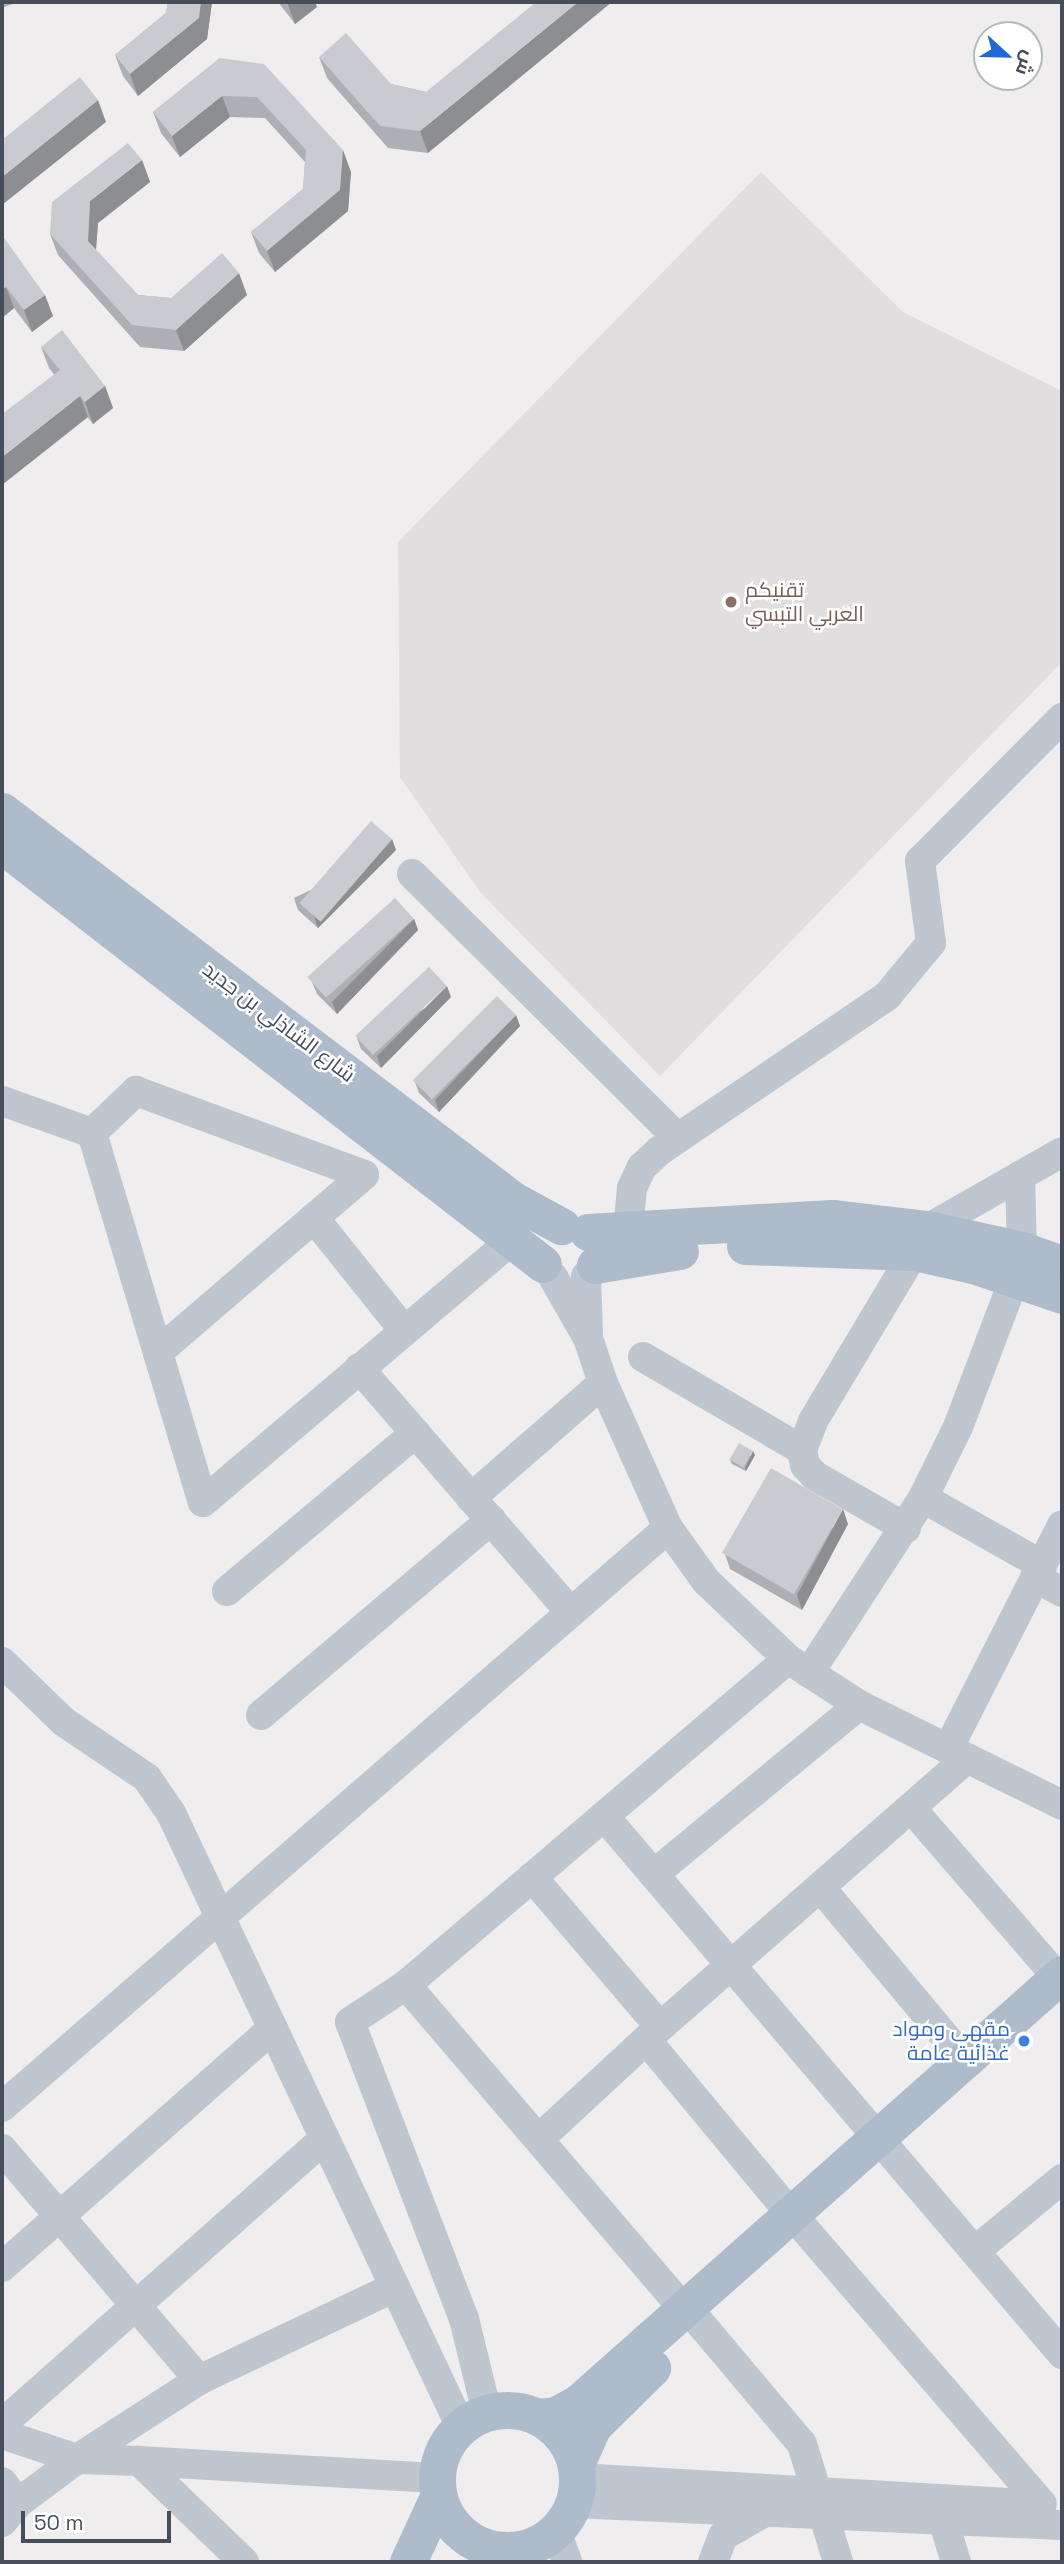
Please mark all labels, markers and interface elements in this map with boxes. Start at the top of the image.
north arrow [973,21,1043,91]
text: ش [1010,47,1042,79]
place label: تقنيكم العربي التبسي [745,577,864,627]
marker: تقنيكم العربي التبسي [723,594,739,610]
street label: شارع الشاذلي بن جديد [198,957,360,1087]
place label: مقهى ومواد غذائية عامة [892,2016,1010,2066]
marker: مقهى ومواد غذائية عامة [1016,2033,1032,2049]
scale bar [24,2498,175,2542]
text: 50 m [34,2509,84,2536]

